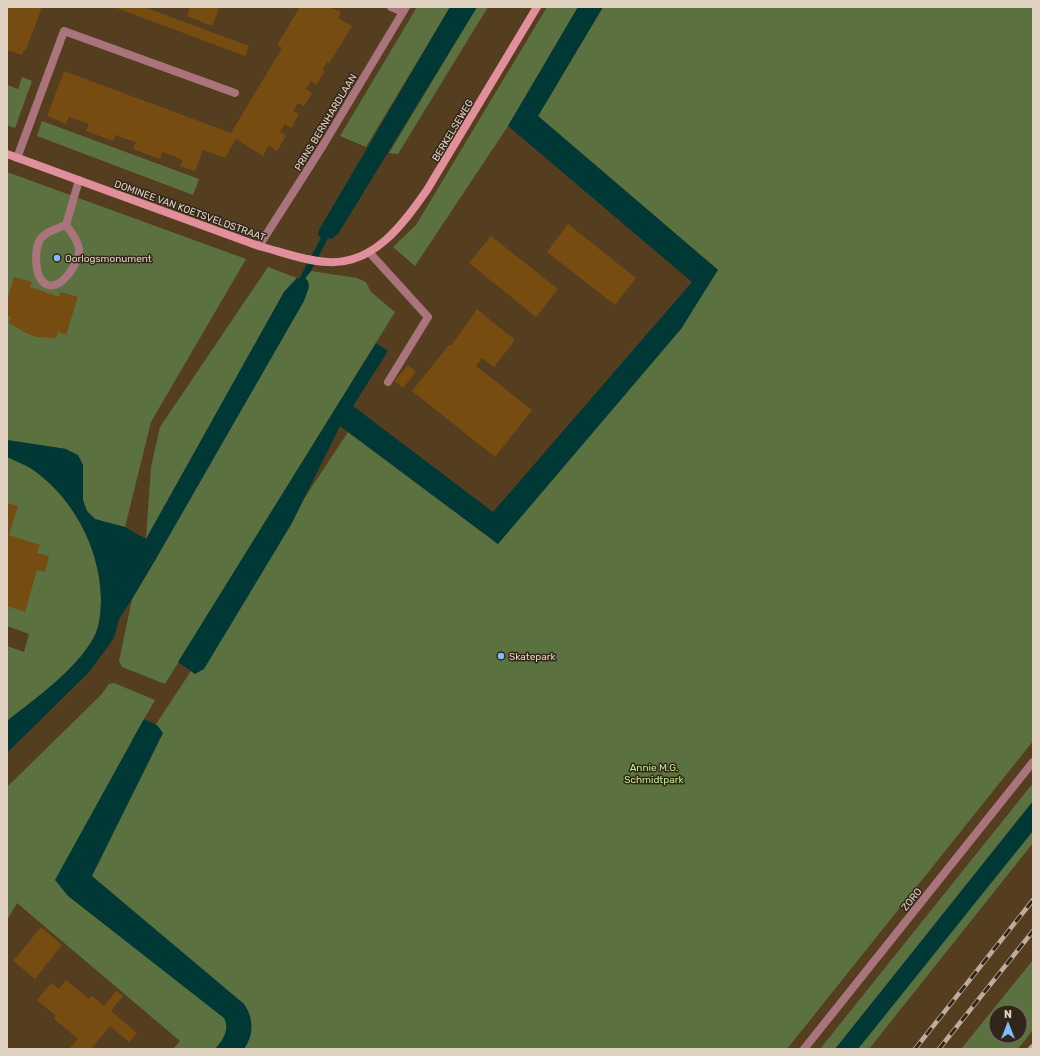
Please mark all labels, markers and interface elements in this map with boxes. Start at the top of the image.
street label: PRINS BERNHARDLAAN [292,72,360,173]
street label: BERKELSEWEG [430,97,476,164]
street label: DOMINEE VAN KOETSVELDSTRAAT [112,178,267,244]
marker: Oorlogsmonument [52,253,62,263]
place label: Oorlogsmonument [65,253,152,265]
marker: Skatepark [496,651,506,661]
place label: Skatepark [509,651,557,663]
park label: Annie M.G. Schmidtpark [624,762,685,786]
street label: ZORO [899,886,925,914]
north arrow [988,1004,1028,1044]
text: N [1004,1008,1012,1021]

